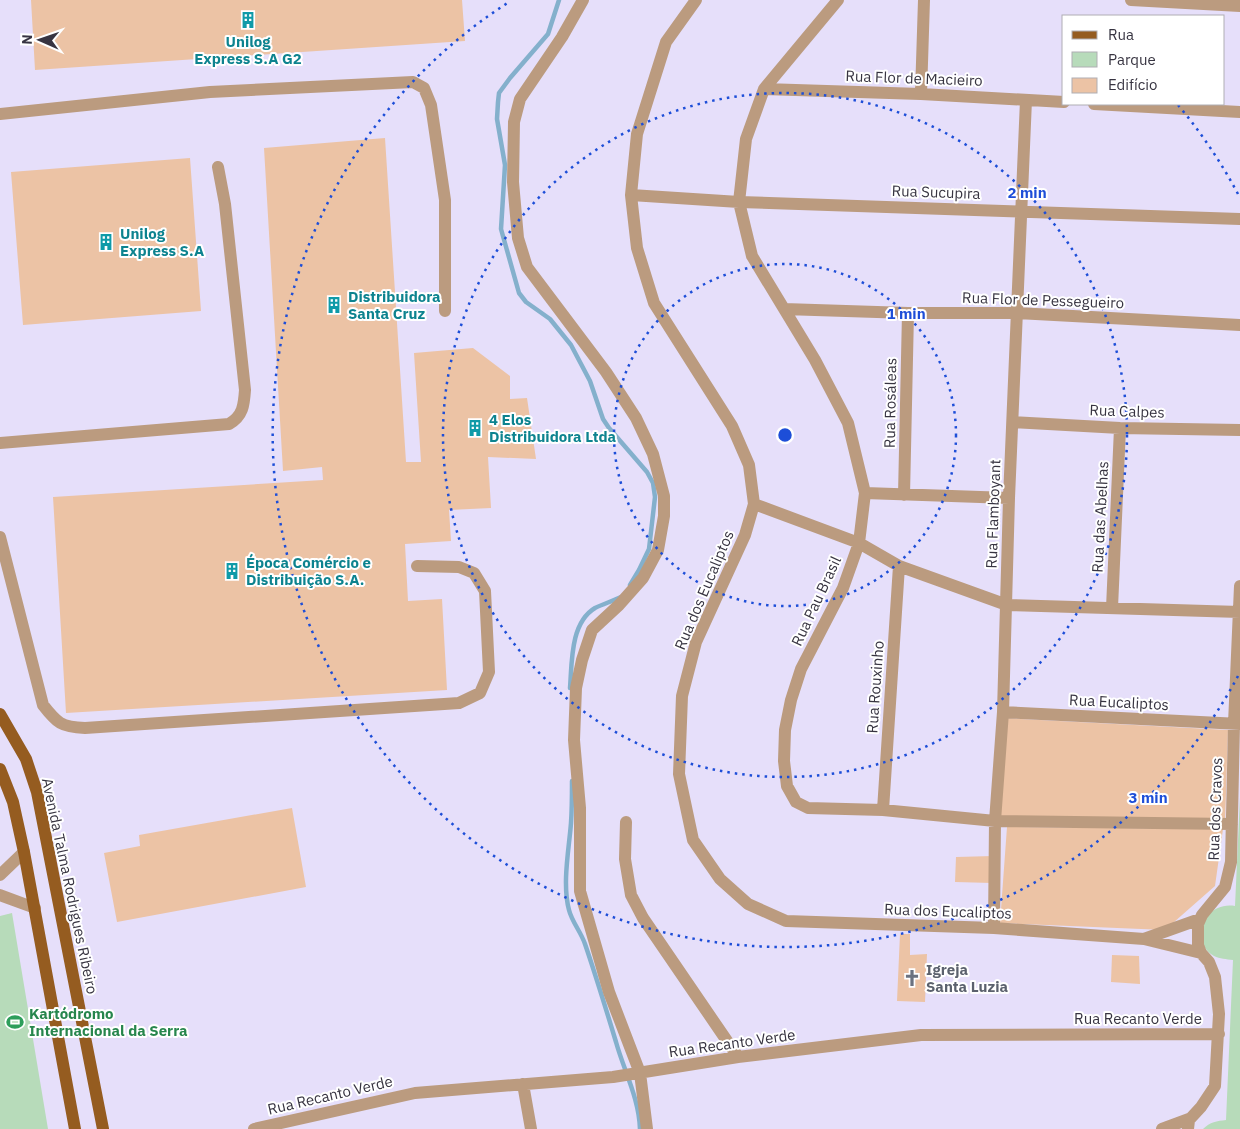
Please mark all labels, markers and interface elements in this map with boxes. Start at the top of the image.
building icon: Unilog Express S.A G2 [238,10,258,30]
north arrow [15,15,65,65]
legend [1062,15,1225,105]
text: Rua [1108,25,1134,44]
place label: Unilog Express S.A G2 [194,32,302,68]
text: N [18,34,36,45]
text: Parque [1108,50,1156,69]
street label: Rua Flor de Macieiro [845,66,983,90]
text: Edifício [1108,75,1157,94]
street label: Rua Sucupira [891,181,981,203]
text: 2 min [1007,183,1047,202]
place label: Unilog Express S.A [120,224,204,260]
building icon: Unilog Express S.A [96,232,116,252]
place label: Distribuidora Santa Cruz [348,287,441,323]
street label: Rua Flor de Pessegueiro [962,288,1124,312]
building icon: Distribuidora Santa Cruz [324,295,344,315]
text: 1 min [886,304,926,323]
street label: Rua Rosáleas [880,358,900,448]
street label: Rua Calpes [1089,400,1165,422]
place label: 4 Elos Distribuidora Ltda [489,410,617,446]
building icon: 4 Elos Distribuidora Ltda [465,418,485,438]
centre of rings [776,426,794,444]
street label: Rua Flamboyant [982,459,1004,569]
street label: Rua das Abelhas [1088,461,1112,573]
street label: Rua dos Eucaliptos [670,527,738,653]
place label: Época Comércio e Distribuição S.A. [246,553,371,589]
street label: Rua Pau Brasil [787,553,845,649]
building icon: Época Comércio e Distribuição S.A. [222,561,242,581]
street label: Rua Rouxinho [862,640,888,734]
street label: Rua Eucaliptos [1069,690,1169,714]
street label: Rua dos Cravos [1204,757,1226,861]
street label: Avenida Talma Rodrigues Ribeiro [38,776,102,996]
text: 3 min [1128,788,1168,807]
street label: Rua dos Eucaliptos [884,899,1012,923]
place label: Igreja Santa Luzia [926,960,1009,996]
church icon: Igreja Santa Luzia [902,968,922,988]
place label: Kartódromo Internacional da Serra [29,1004,188,1040]
street label: Rua Recanto Verde [1074,1009,1202,1028]
sports icon: Kartódromo Internacional da Serra [5,1012,25,1032]
street label: Rua Recanto Verde [667,1025,797,1061]
street label: Rua Recanto Verde [266,1071,394,1119]

